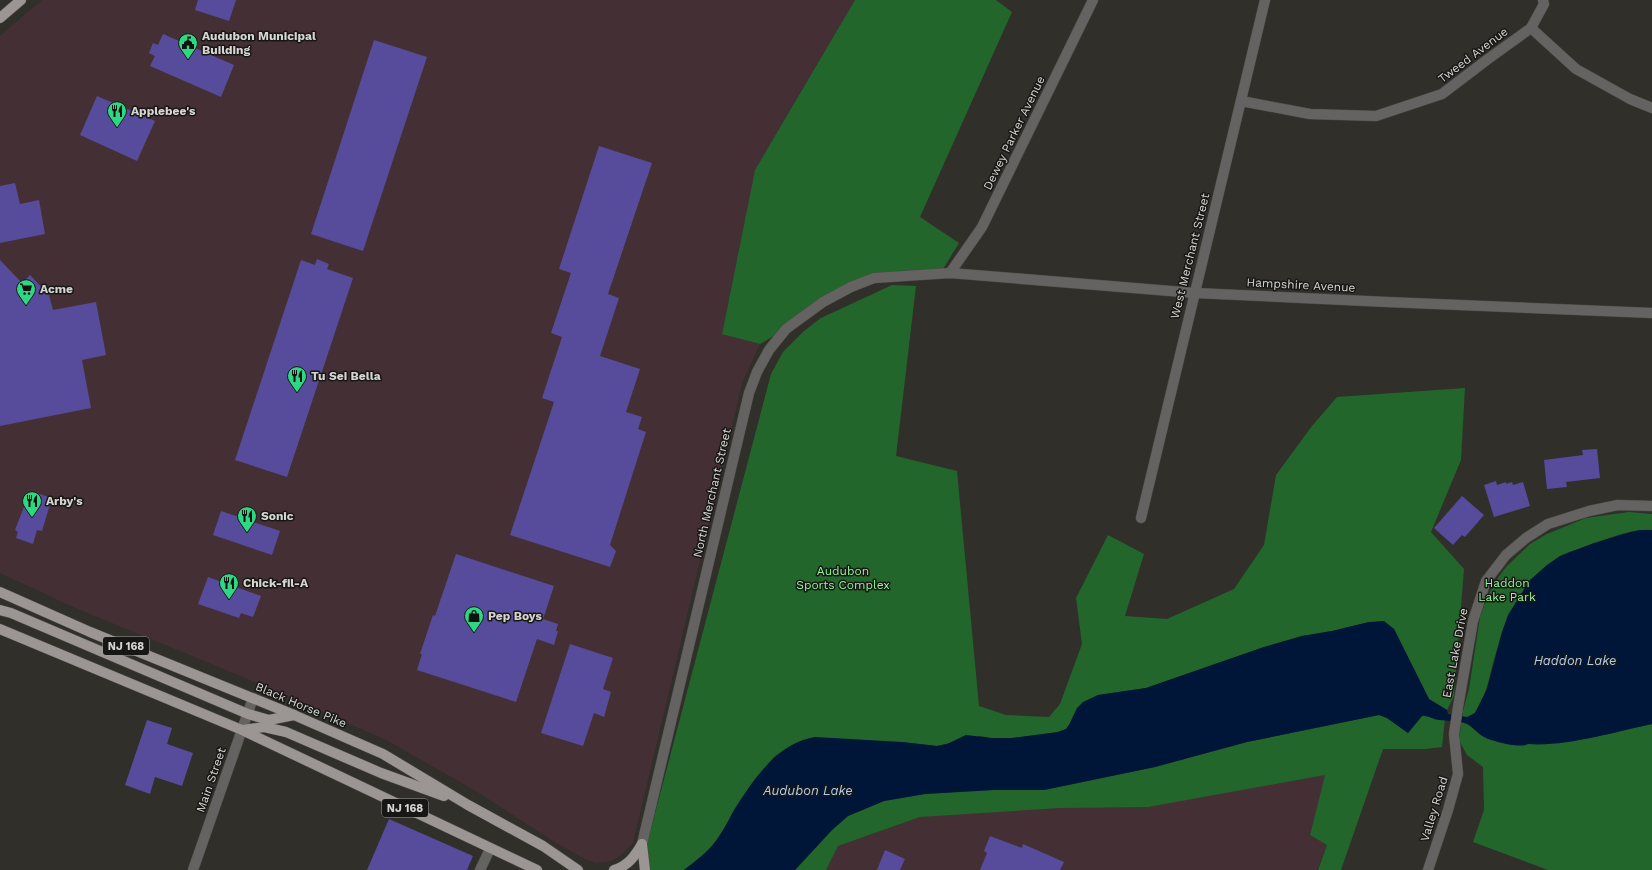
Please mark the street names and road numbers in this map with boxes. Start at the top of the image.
street label: Tweed Avenue [1435,24,1511,86]
street label: Dewey Parker Avenue [980,74,1048,192]
street label: West Merchant Street [1168,192,1212,320]
street label: Hampshire Avenue [1246,275,1356,295]
street label: North Merchant Street [690,427,734,559]
street label: East Lake Drive [1439,607,1471,699]
road number: NJ 168 [103,637,149,655]
street label: Black Horse Pike [253,679,349,731]
street label: Main Street [193,746,229,814]
street label: Valley Road [1417,775,1451,843]
road number: NJ 168 [382,799,428,817]

